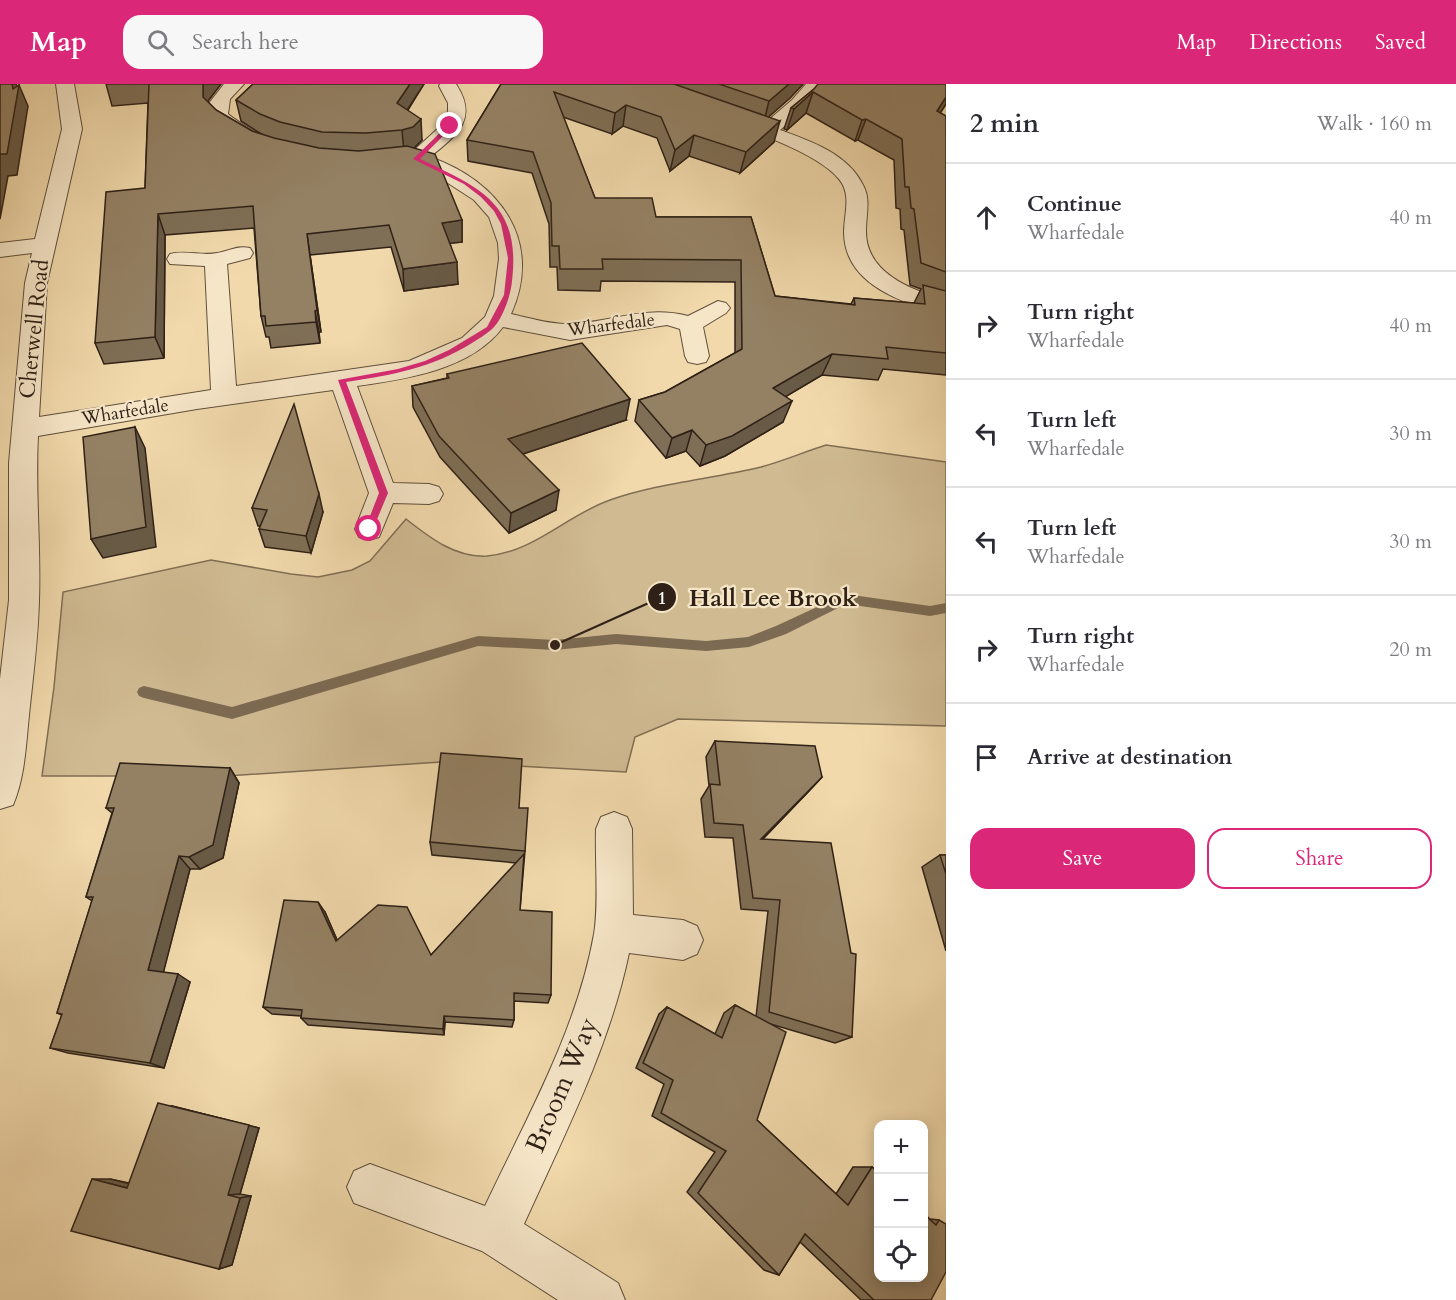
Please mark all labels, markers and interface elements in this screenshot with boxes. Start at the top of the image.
search box [123,15,543,69]
text: Map [30,23,87,61]
icon: search [144,26,177,59]
text: Search here [192,27,299,57]
text: Map [1176,28,1216,57]
text: Directions [1249,28,1342,57]
text: Saved [1375,28,1426,57]
text: 2 min [970,106,1039,141]
text: Walk · 160 m [1317,110,1432,137]
route end [436,112,462,138]
text: Continue [1027,189,1122,219]
icon: ahead [970,201,1003,234]
text: 40 m [1389,204,1432,231]
text: Wharfedale [1027,219,1125,246]
street label: Cherwell Road [12,258,56,400]
text: Turn right [1027,297,1134,327]
street label: Wharfedale [565,307,656,343]
icon: right [970,309,1003,342]
text: 40 m [1389,312,1432,339]
text: Wharfedale [1027,327,1125,354]
street label: Wharfedale [79,393,170,431]
text: Turn left [1027,405,1116,435]
icon: left [970,417,1003,450]
text: 30 m [1389,420,1432,447]
text: Wharfedale [1027,435,1125,462]
text: Turn left [1027,513,1116,543]
route start [355,515,381,541]
icon: left [970,525,1003,558]
text: 30 m [1389,528,1432,555]
text: Wharfedale [1027,543,1125,570]
callout: Hall Lee Brook [647,576,869,618]
text: Hall Lee Brook [689,582,857,615]
text: 1 [657,586,667,611]
text: Turn right [1027,621,1134,651]
icon: right [970,633,1003,666]
text: 20 m [1389,636,1432,663]
text: Wharfedale [1027,651,1125,678]
icon: arrive [970,741,1003,774]
text: Arrive at destination [1027,742,1232,772]
button: Save [970,828,1195,889]
button: Share [1207,828,1432,889]
street label: Broom Way [517,1012,607,1158]
map controls [874,1120,928,1282]
button: + [874,1120,928,1174]
button: − [874,1174,928,1228]
button: locate [874,1228,928,1282]

